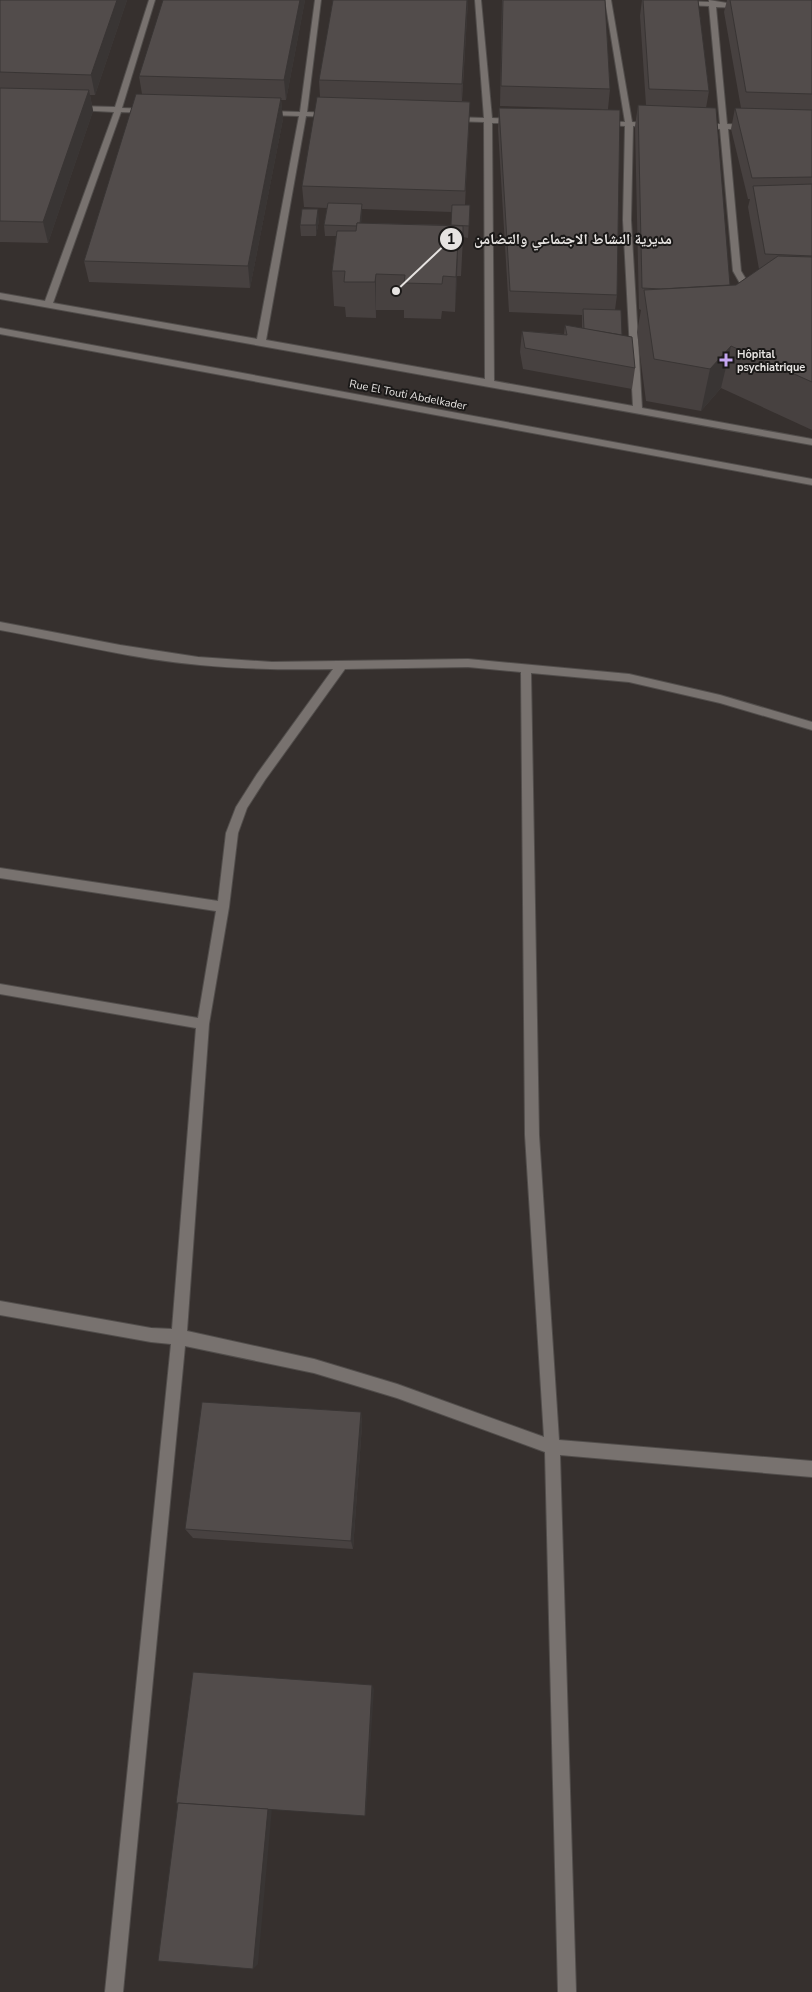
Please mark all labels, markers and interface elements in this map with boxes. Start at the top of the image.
callout: مديرية النشاط الاجتماعي والتضامن [439,224,682,254]
text: 1 [446,229,456,249]
text: مديرية النشاط الاجتماعي والتضامن [474,229,672,251]
place label: Hôpital psychiatrique [737,347,805,375]
marker: Hôpital psychiatrique [719,353,733,367]
street label: Rue El Touti Abdelkader [348,376,468,414]

